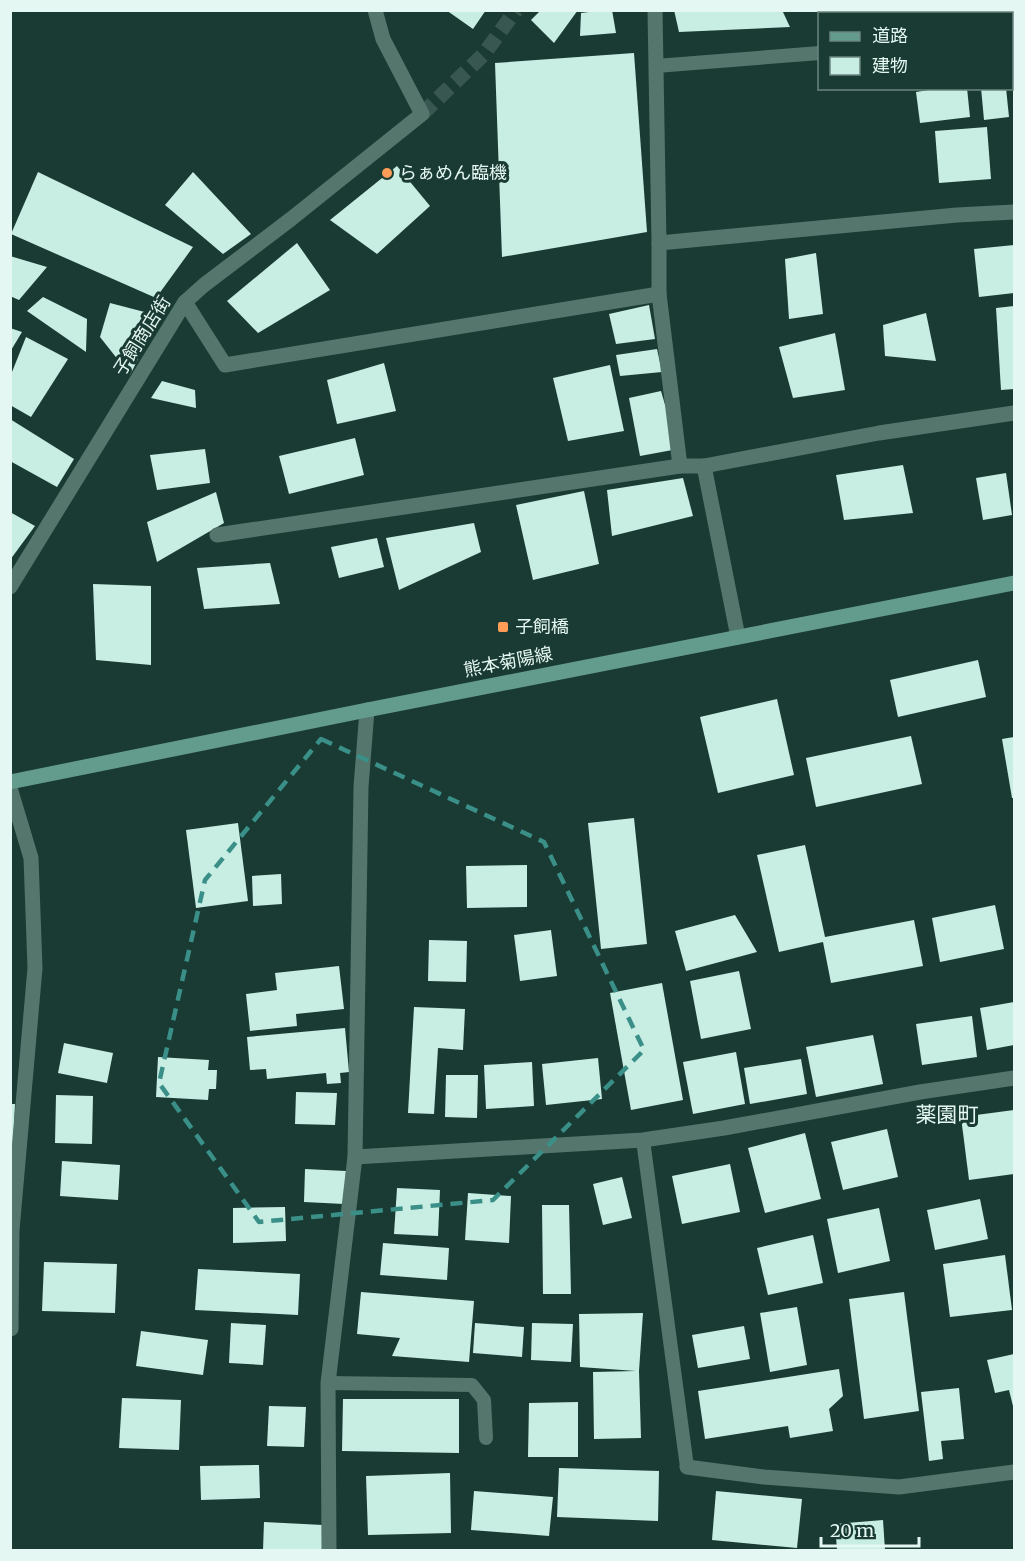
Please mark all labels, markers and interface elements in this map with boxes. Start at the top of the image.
legend [818,12,1013,90]
text: 道路 [872,24,908,47]
text: 建物 [872,54,908,77]
place label: らぁめん臨機 [399,161,507,184]
marker: らぁめん臨機 [380,166,394,180]
street label: 子飼商店街 [108,291,175,380]
place label: 子飼橋 [515,615,569,638]
marker: 子飼橋 [496,620,510,634]
street label: 熊本菊陽線 [462,642,554,681]
district label: 薬園町 [916,1101,979,1128]
scale bar [821,1510,918,1548]
text: 20 m [830,1519,874,1542]

